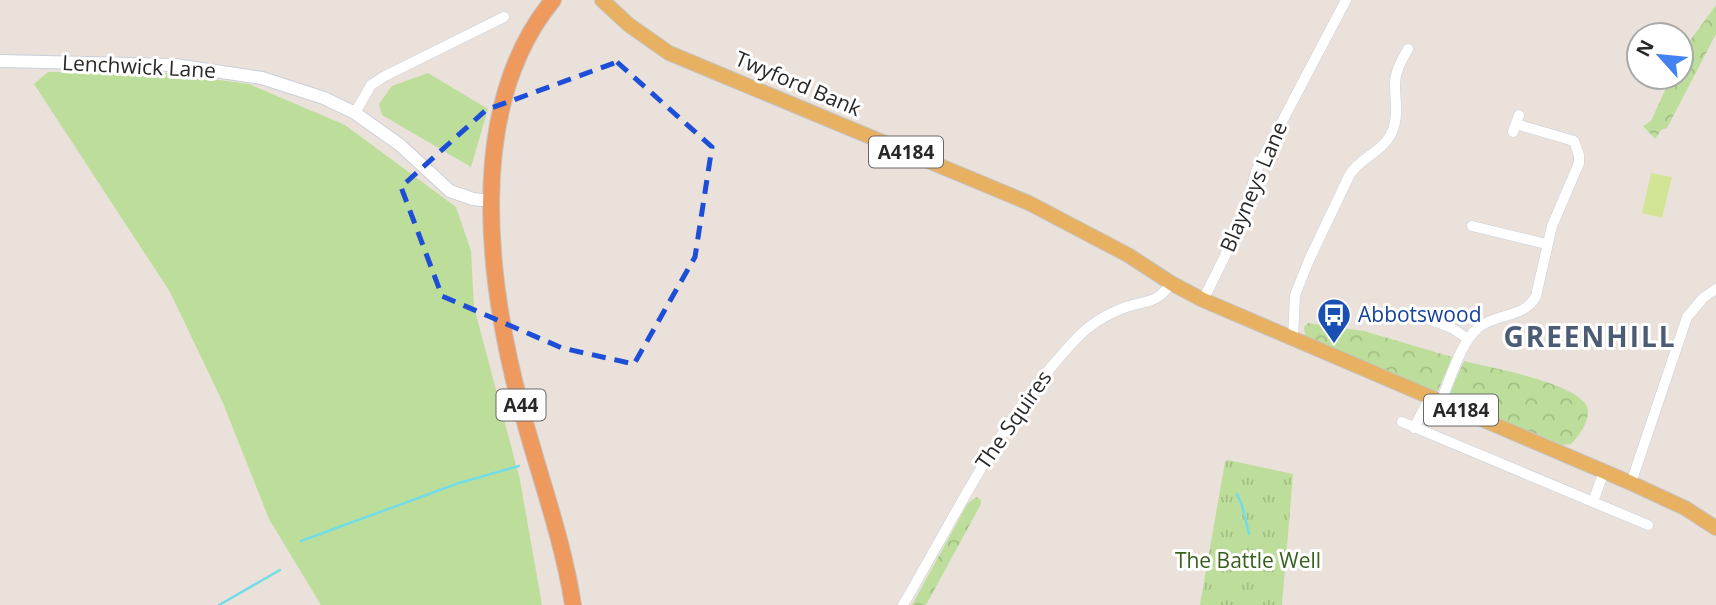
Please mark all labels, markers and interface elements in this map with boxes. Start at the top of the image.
north arrow [1625,21,1695,91]
text: N [1630,35,1660,61]
street label: Twyford Bank [731,44,866,122]
street label: Lenchwick Lane [61,48,217,84]
street label: Blayneys Lane [1213,117,1293,256]
road number: A4184 [869,136,943,168]
bus stop icon: Abbotswood [1315,296,1353,345]
place label: Abbotswood [1358,300,1482,328]
district label: GREENHILL [1503,317,1677,355]
street label: The Squires [969,364,1058,474]
road number: A44 [496,390,546,420]
road number: A4184 [1424,394,1498,426]
park label: The Battle Well [1175,546,1321,574]

